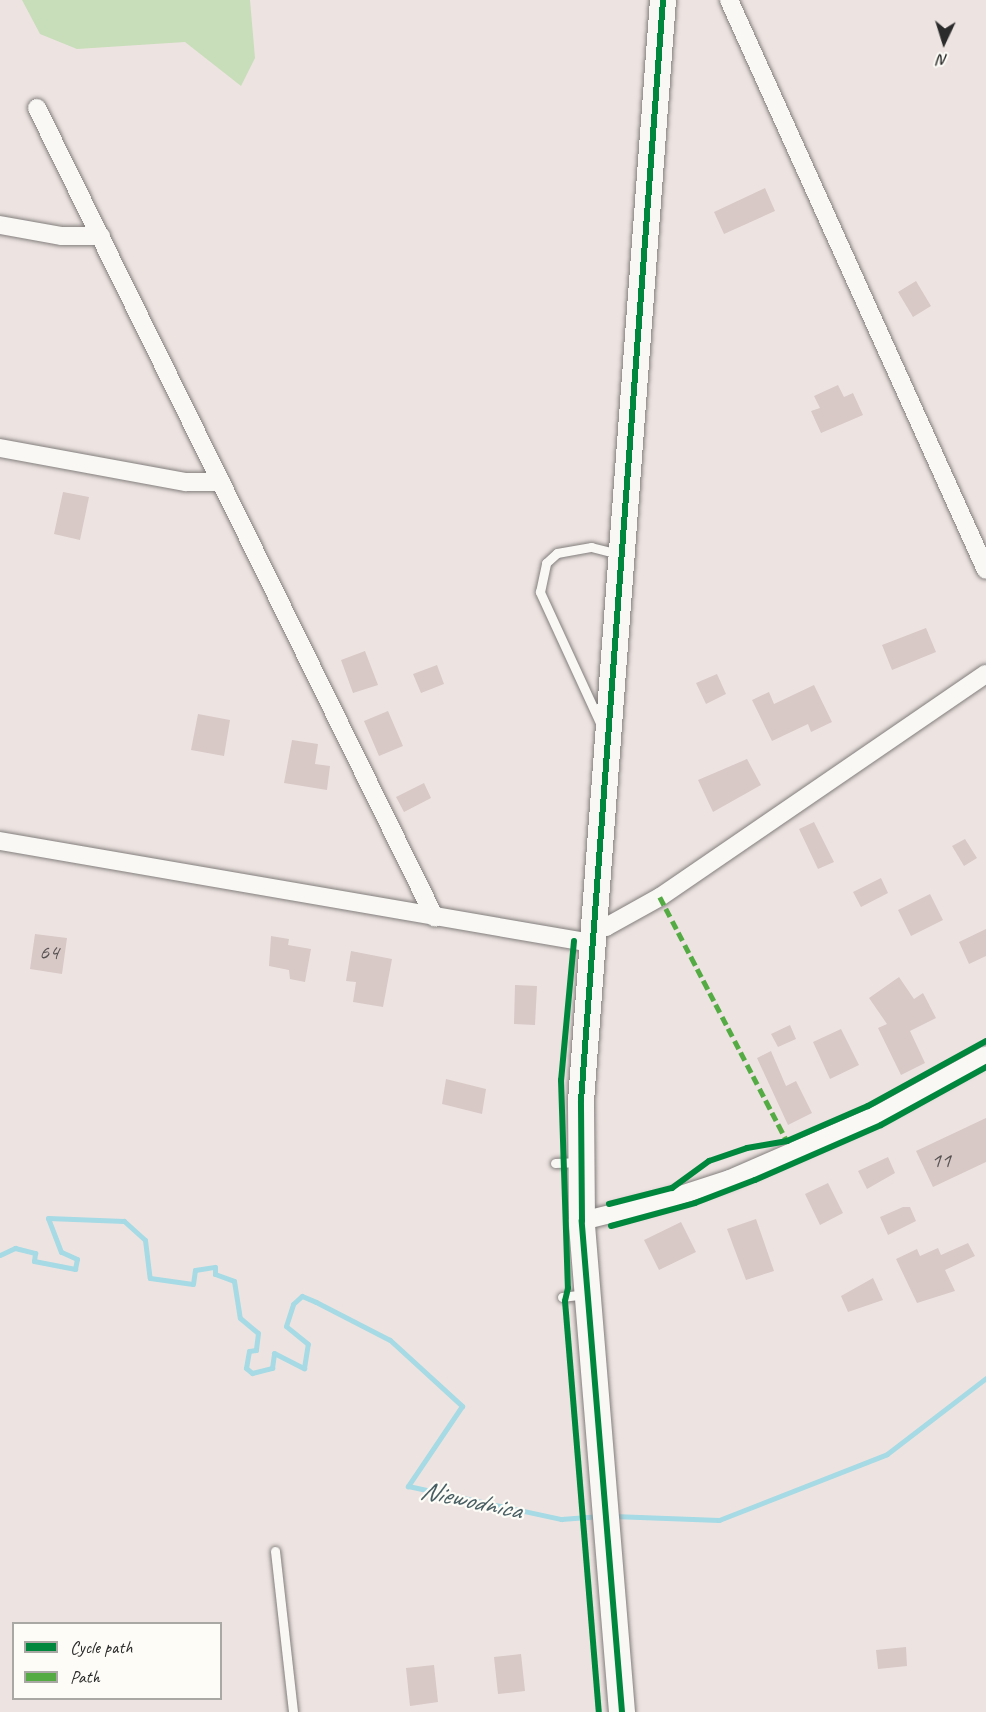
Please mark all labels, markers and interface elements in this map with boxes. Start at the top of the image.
north arrow [914,12,974,72]
text: N [937,50,948,70]
house number: 64 [39,940,59,966]
house number: 11 [931,1148,951,1174]
water label: Niewodnica [418,1474,524,1526]
legend [12,1622,222,1700]
text: Cycle path [70,1636,132,1658]
text: Path [70,1666,100,1688]

